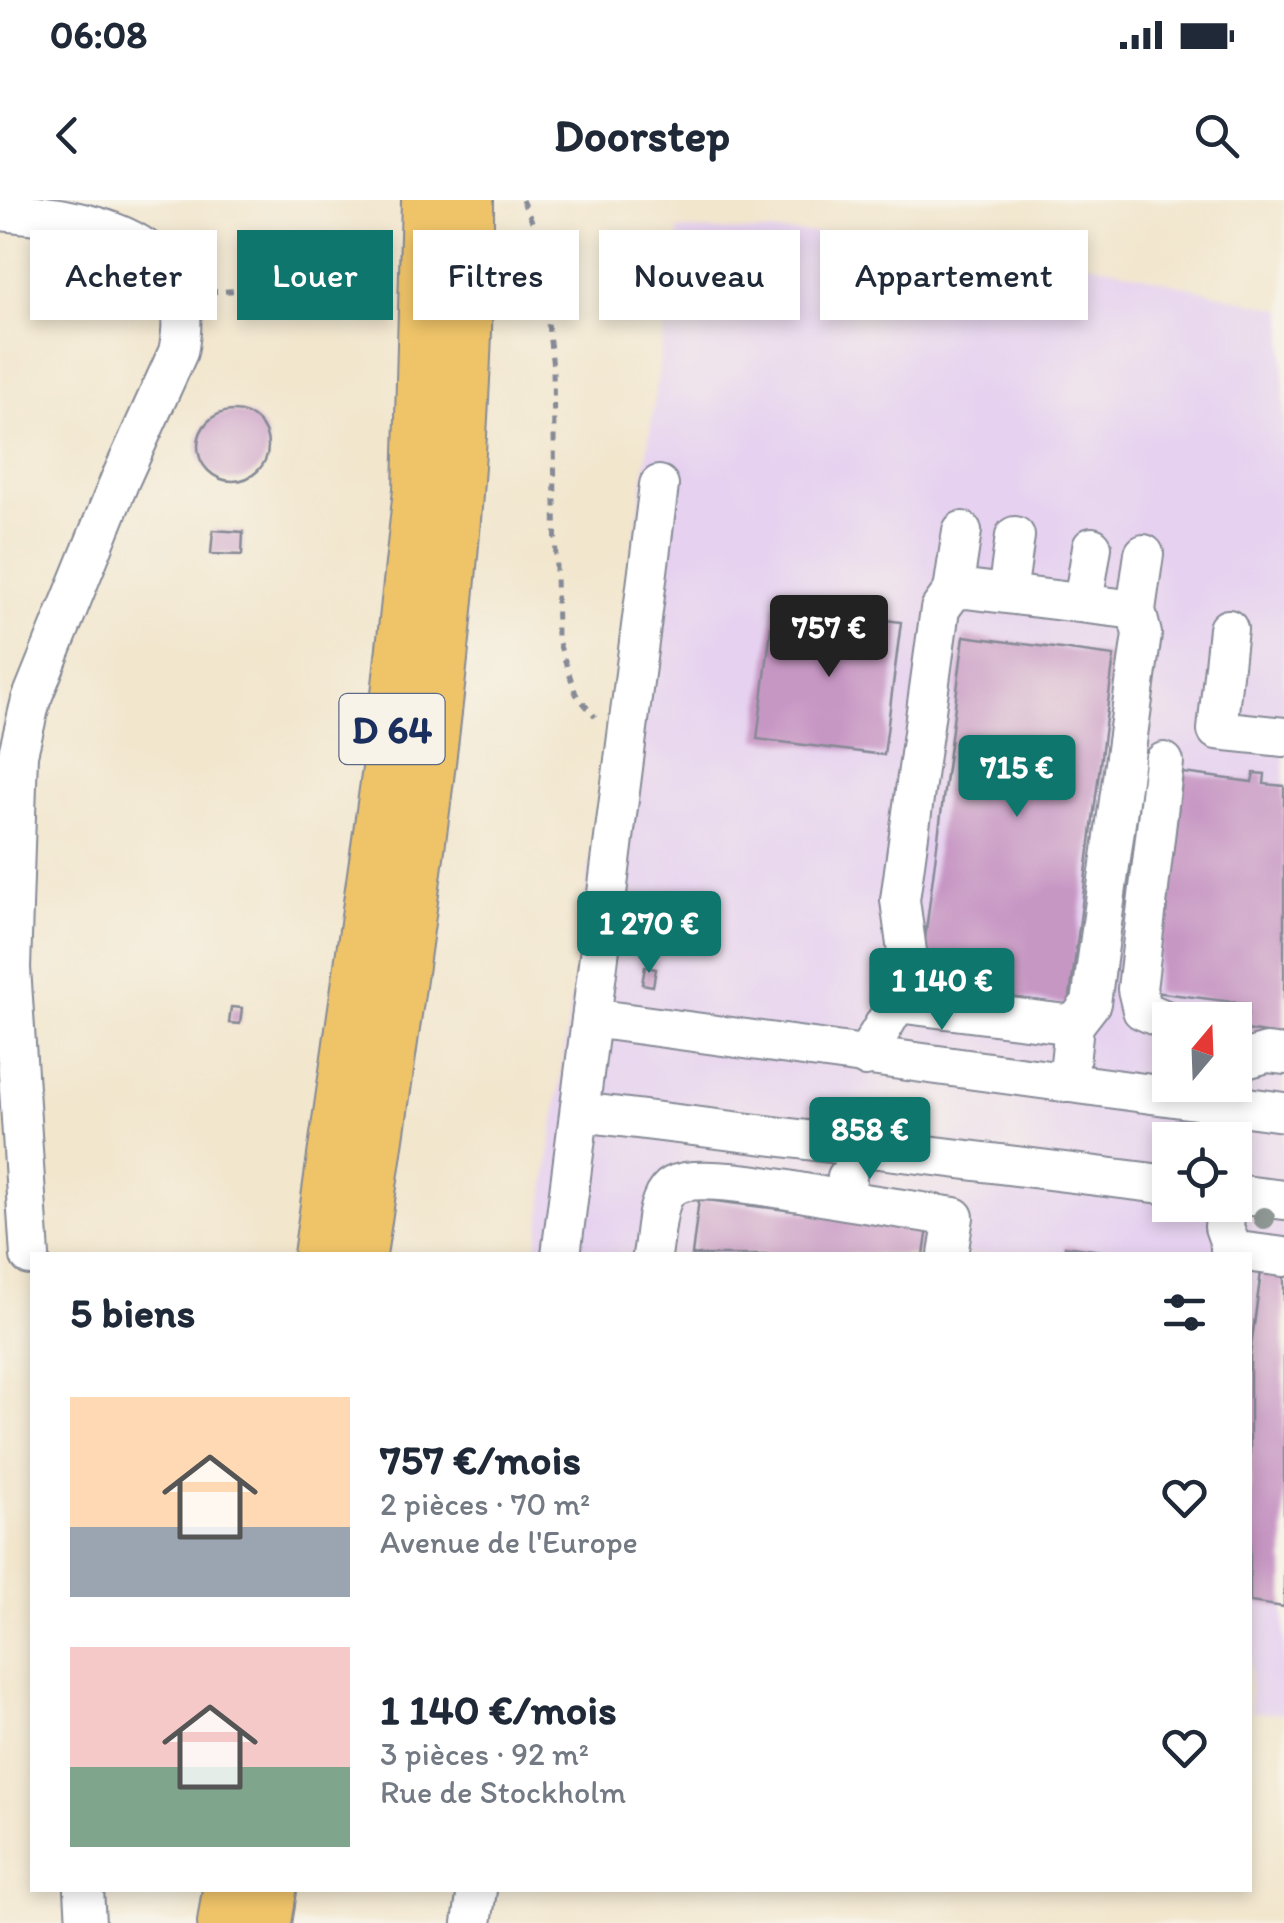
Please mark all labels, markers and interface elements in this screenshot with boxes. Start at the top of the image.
text: 06:08 [50,12,147,58]
icon: back [40,108,95,163]
text: Doorstep [554,108,730,162]
icon: search [1189,108,1244,163]
chip: Acheter [30,230,217,320]
chip: Louer [237,230,393,320]
chip: Filtres [413,230,579,320]
chip: Nouveau [599,230,800,320]
chip: Appartement [820,230,1088,320]
pin: 757 € [759,595,899,680]
text: 757 € [792,608,866,646]
road number: D 64 [340,694,444,764]
pin: 715 € [947,735,1087,820]
text: 715 € [981,748,1054,786]
pin: 1 270 € [557,891,741,976]
text: 1 270 € [599,904,699,942]
pin: 1 140 € [850,948,1034,1033]
text: 1 140 € [891,961,993,999]
north arrow [1152,1002,1252,1102]
map controls [1152,1002,1252,1222]
pin: 858 € [800,1097,940,1182]
text: 858 € [831,1110,909,1148]
button: locate [1152,1122,1252,1222]
icon: filters [1157,1285,1212,1340]
text: 5 biens [70,1287,195,1338]
text: 757 €/mois [380,1434,581,1485]
icon: home [150,1437,270,1557]
icon: heart [1157,1470,1212,1525]
text: 2 pièces · 70 m² [380,1485,590,1523]
text: Avenue de l'Europe [380,1523,638,1561]
text: 1 140 €/mois [380,1684,617,1735]
icon: home [150,1687,270,1807]
icon: heart [1157,1720,1212,1775]
text: 3 pièces · 92 m² [380,1735,589,1773]
text: Rue de Stockholm [380,1773,626,1811]

